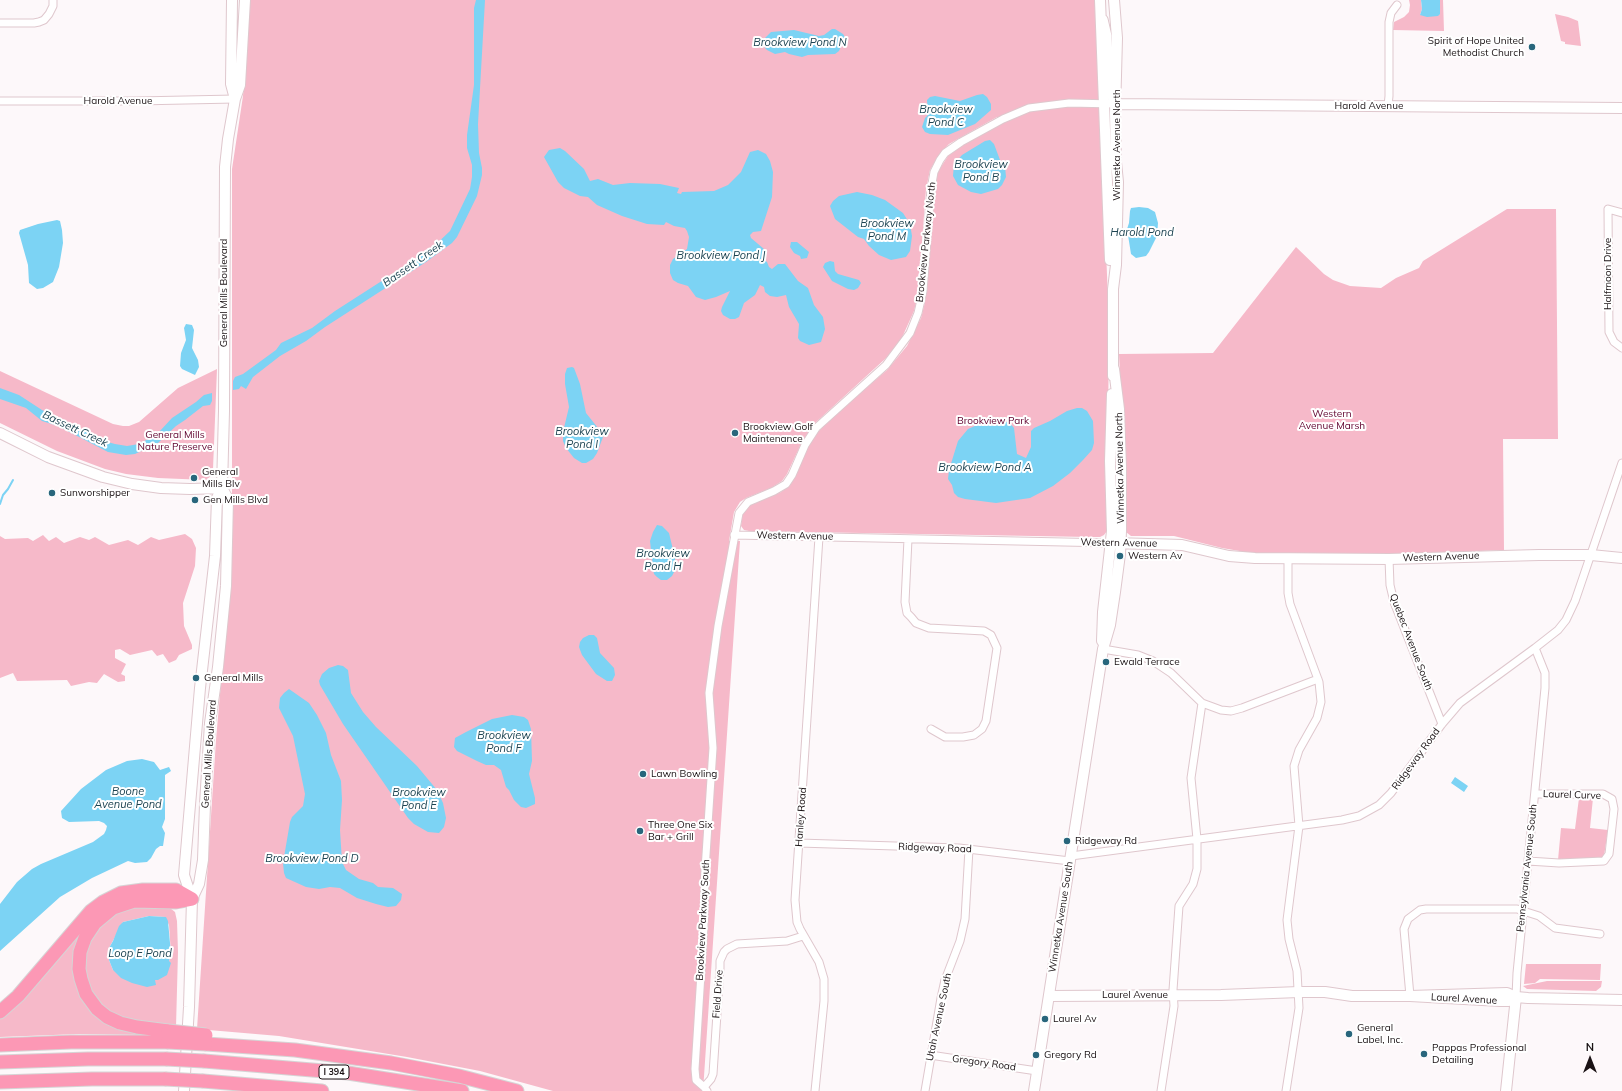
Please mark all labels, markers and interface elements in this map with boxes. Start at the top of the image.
place label: Spirit of Hope United Methodist Church [1428,35,1524,58]
water label: Brookview Pond N [753,36,847,50]
marker: Spirit of Hope United Methodist Church [1527,42,1537,52]
street label: Winnetka Avenue North [1111,89,1123,201]
street label: Harold Avenue [84,95,152,107]
street label: Harold Avenue [1335,100,1403,112]
water label: Brookview Pond C [919,103,973,129]
water label: Brookview Pond B [954,158,1008,184]
street label: Brookview Parkway North [914,181,938,303]
water label: Brookview Pond M [860,217,914,243]
water label: Harold Pond [1110,226,1174,240]
water label: Bassett Creek [380,238,446,290]
street label: Halfmoon Drive [1602,238,1614,310]
street label: General Mills Boulevard [218,239,230,347]
water label: Brookview Pond J [677,249,765,263]
water label: Bassett Creek [40,408,110,450]
park label: Western Avenue Marsh [1299,408,1365,432]
street label: Winnetka Avenue North [1113,412,1127,524]
park label: Brookview Park [957,415,1029,427]
place label: Brookview Golf Maintenance [743,421,813,444]
water label: Brookview Pond I [555,425,609,451]
marker: Brookview Golf Maintenance [730,428,740,438]
park label: General Mills Nature Preserve [138,429,212,452]
water label: Brookview Pond A [938,461,1032,475]
place label: General Mills Blv [202,466,240,490]
marker: General Mills Blv [189,473,199,483]
place label: Sunworshipper [60,487,130,499]
marker: Sunworshipper [47,488,57,498]
place label: Gen Mills Blvd [203,494,268,506]
marker: Gen Mills Blvd [190,495,200,505]
street label: Western Avenue [757,529,833,543]
street label: Western Avenue [1081,536,1157,550]
water label: Brookview Pond H [636,547,690,573]
place label: Western Av [1128,550,1182,562]
street label: Western Avenue [1402,550,1480,564]
marker: Western Av [1115,551,1125,561]
street label: Quebec Avenue South [1387,592,1435,692]
place label: Ewald Terrace [1114,656,1180,668]
marker: Ewald Terrace [1101,657,1111,667]
place label: General Mills [204,672,263,684]
marker: General Mills [191,673,201,683]
street label: General Mills Boulevard [199,699,219,809]
street label: Ridgeway Road [1389,726,1443,792]
water label: Brookview Pond F [477,729,531,755]
place label: Lawn Bowling [651,768,717,780]
marker: Lawn Bowling [638,769,648,779]
water label: Boone Avenue Pond [94,785,162,811]
water label: Brookview Pond E [392,786,446,812]
street label: Hanley Road [793,787,809,847]
street label: Laurel Curve [1543,788,1601,802]
street label: Pennsylvania Avenue South [1514,803,1540,933]
place label: Three One Six Bar + Grill [648,819,713,842]
marker: Three One Six Bar + Grill [635,826,645,836]
place label: Ridgeway Rd [1075,835,1137,847]
marker: Ridgeway Rd [1062,836,1072,846]
street label: Ridgeway Road [898,841,972,855]
water label: Brookview Pond D [265,852,359,866]
street label: Brookview Parkway South [694,859,712,981]
street label: Winnetka Avenue South [1046,861,1076,973]
water label: Loop E Pond [108,947,172,961]
street label: Field Drive [710,969,726,1019]
street label: Utah Avenue South [924,972,954,1062]
street label: Laurel Avenue [1102,989,1168,1001]
street label: Laurel Avenue [1431,991,1497,1007]
place label: Laurel Av [1053,1013,1097,1025]
marker: Laurel Av [1040,1014,1050,1024]
place label: General Label, Inc. [1357,1022,1403,1046]
marker: General Label, Inc. [1344,1029,1354,1039]
north arrow [1570,1039,1610,1079]
text: N [1586,1040,1594,1054]
place label: Pappas Professional Detailing [1432,1042,1526,1066]
place label: Gregory Rd [1044,1049,1097,1061]
marker: Pappas Professional Detailing [1419,1049,1429,1059]
marker: Gregory Rd [1031,1050,1041,1060]
street label: Gregory Road [951,1053,1017,1073]
road number: I 394 [319,1065,349,1079]

